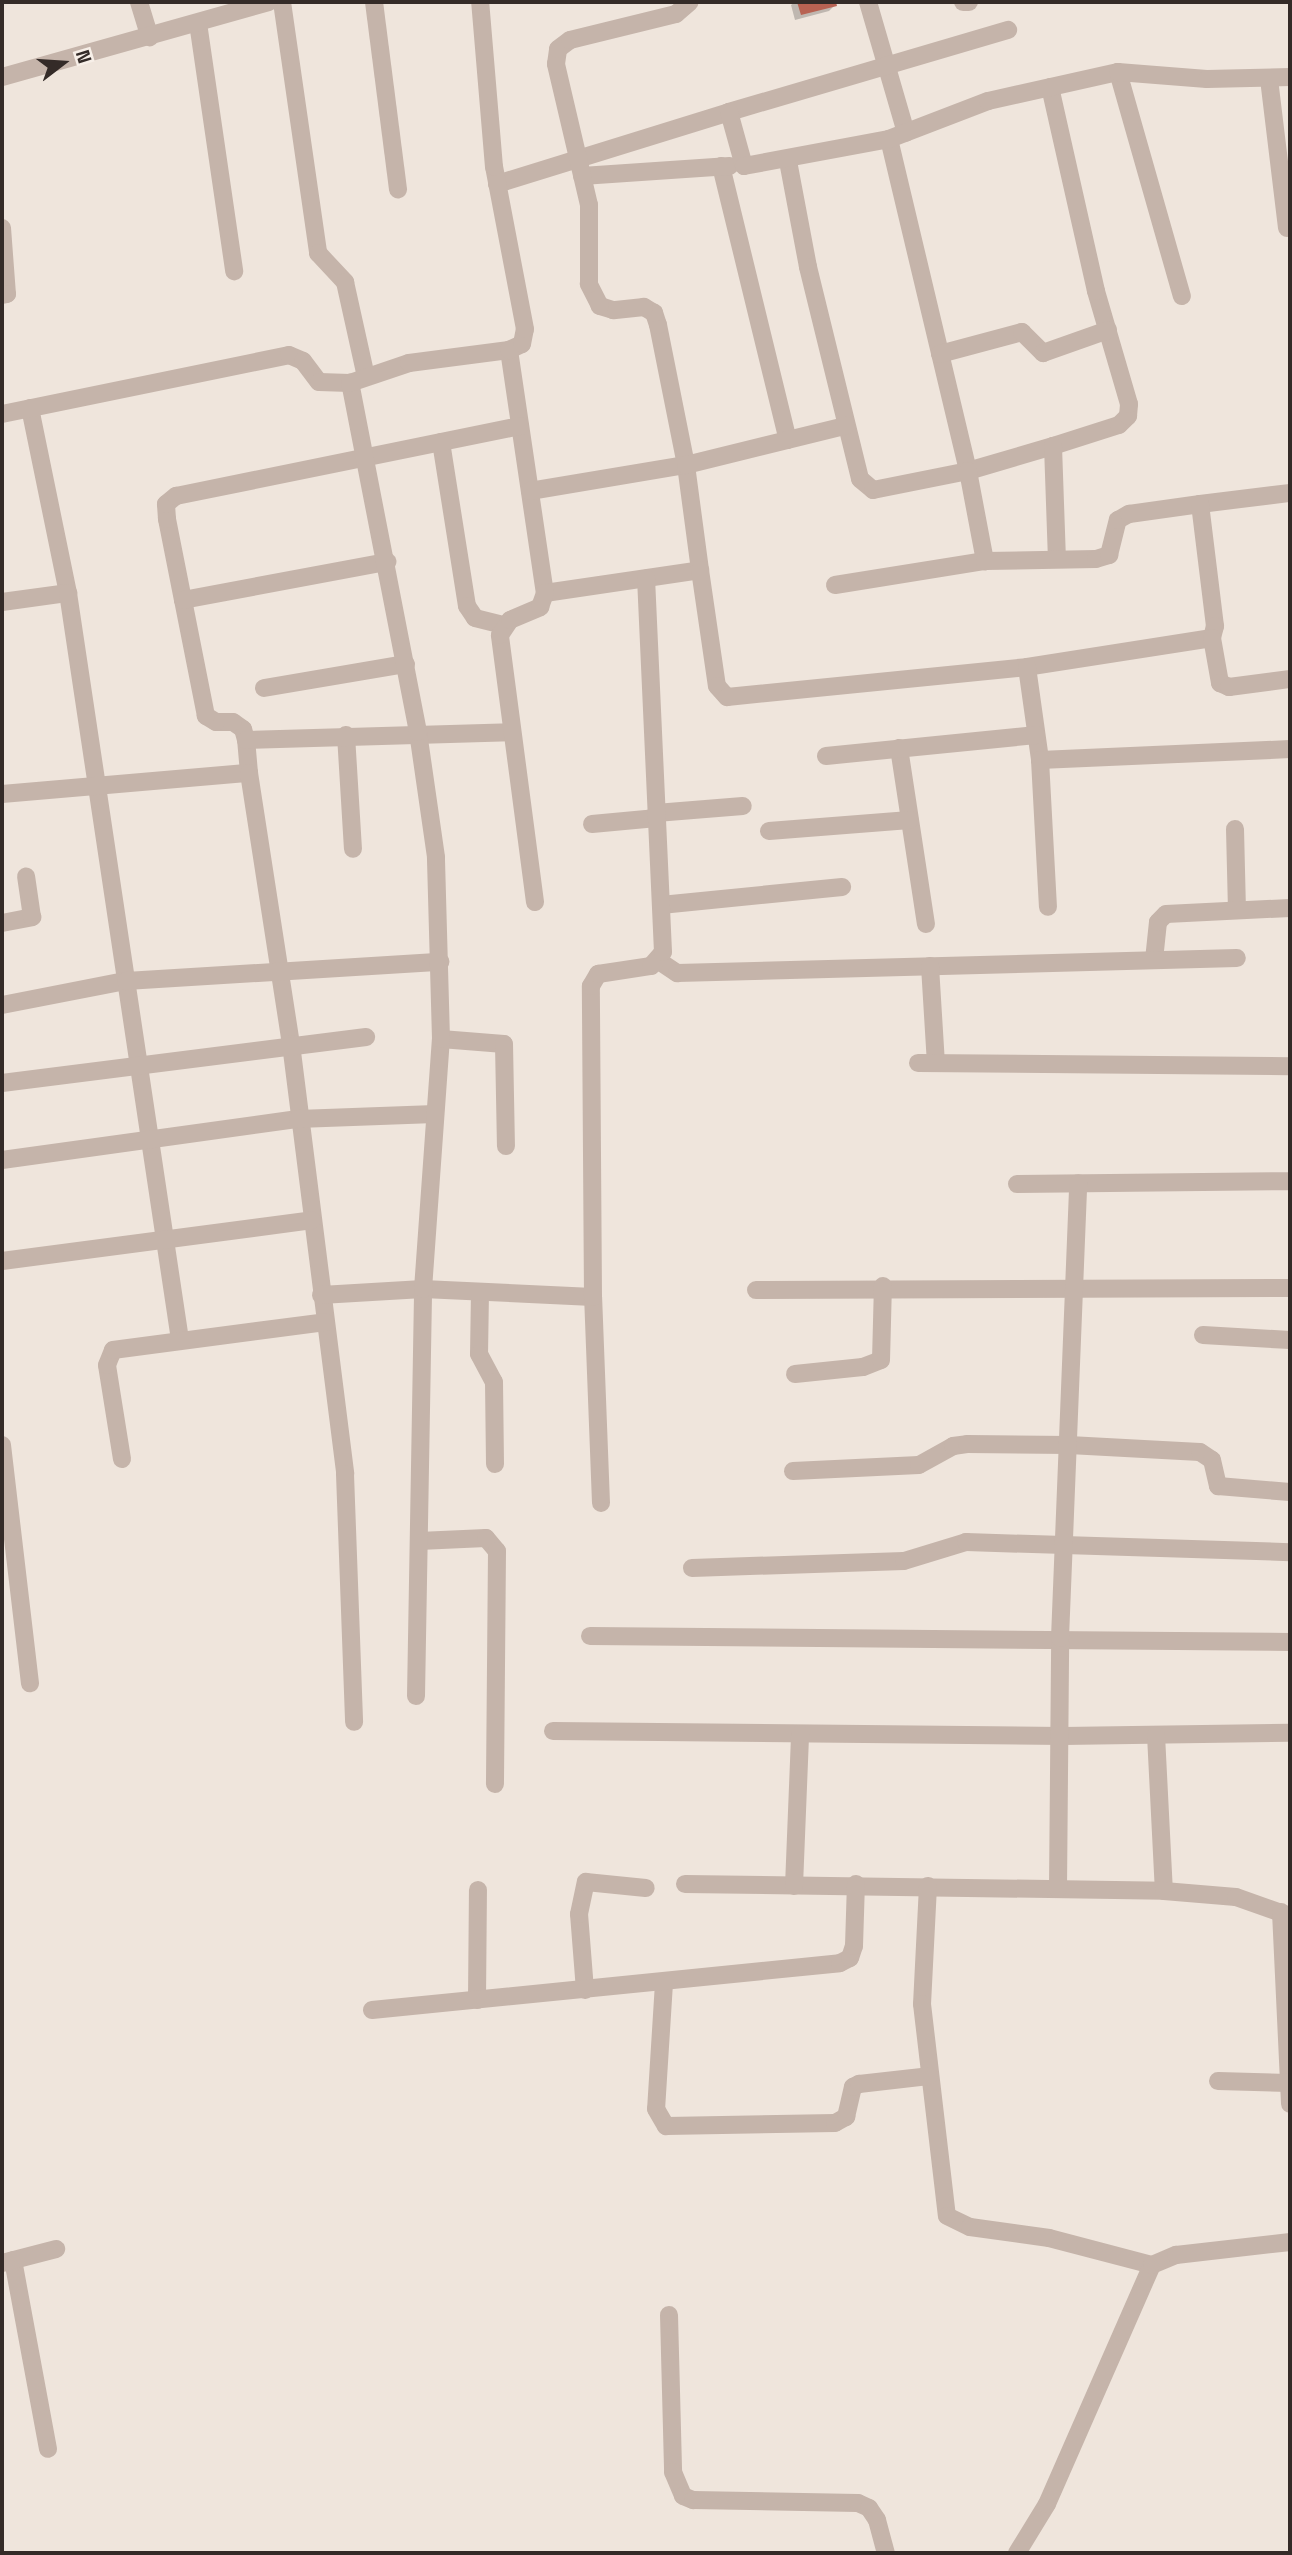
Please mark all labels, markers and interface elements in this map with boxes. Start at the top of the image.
north arrow [28,28,98,98]
text: N [70,47,97,66]

